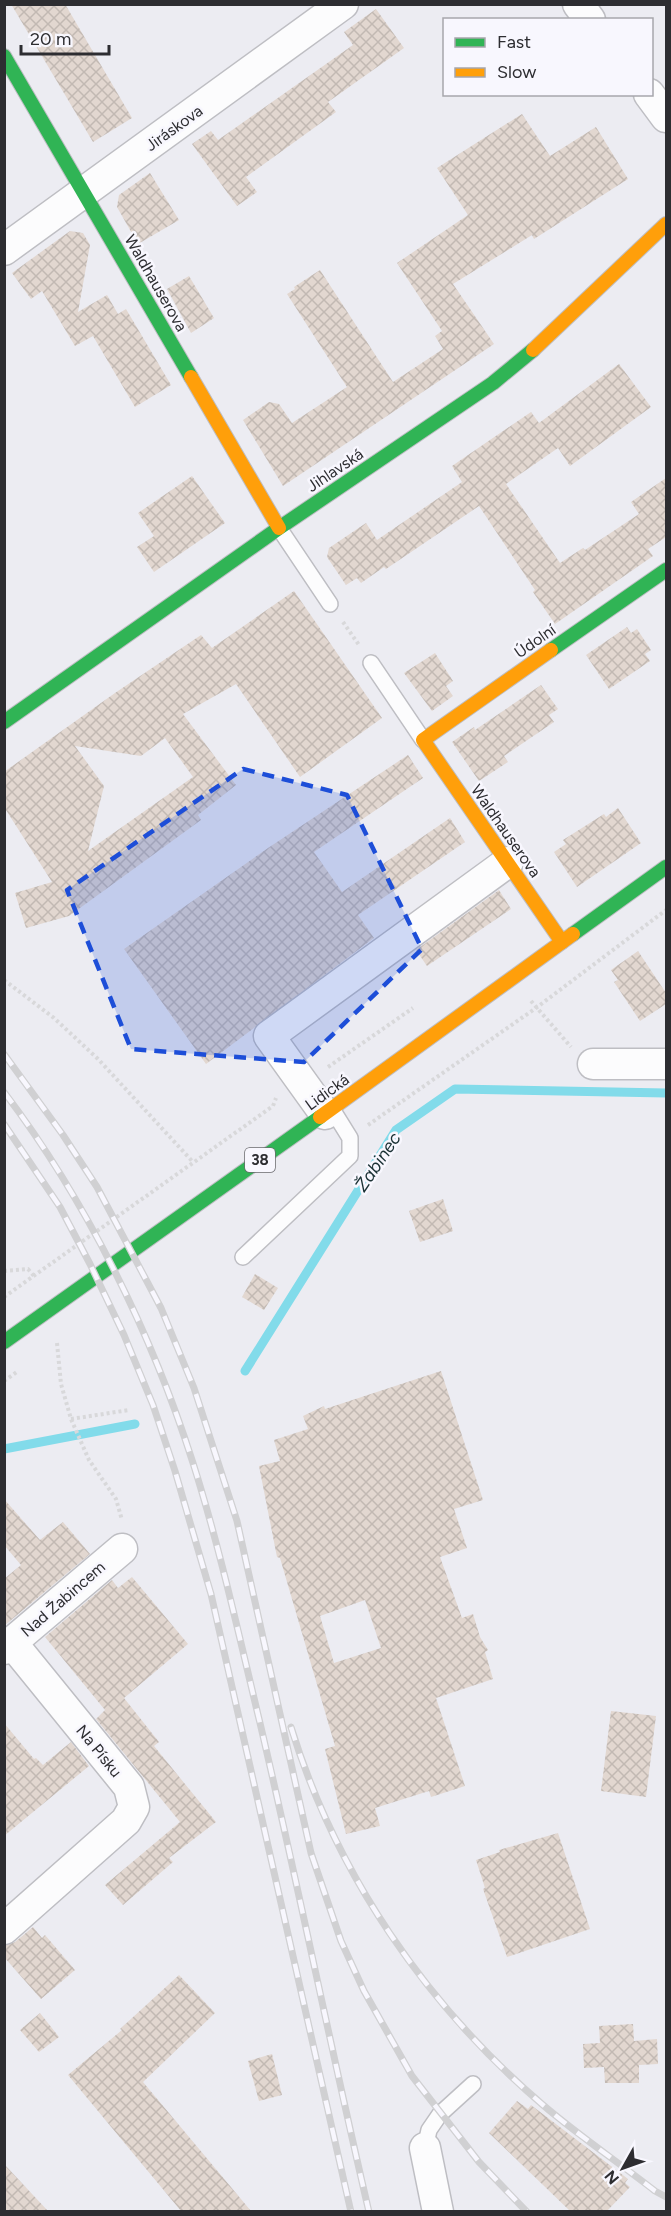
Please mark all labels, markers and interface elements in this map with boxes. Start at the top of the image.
scale bar [21,18,110,56]
legend [443,18,653,96]
text: 20 m [30,28,71,50]
text: Fast [497,31,531,53]
text: Slow [497,61,536,83]
street label: Jiráskova [142,101,206,155]
street label: Waldhauserova [121,231,191,335]
street label: Jihlavská [303,444,367,496]
street label: Údolní [511,619,560,662]
street label: Waldhauserova [467,781,545,881]
street label: Lidická [301,1070,353,1114]
water label: Žabinec [350,1128,406,1196]
road number: 38 [245,1148,275,1172]
street label: Nad Žabincem [17,1557,109,1641]
street label: Na Písku [72,1721,126,1781]
north arrow [593,2138,653,2198]
text: N [601,2166,623,2188]

